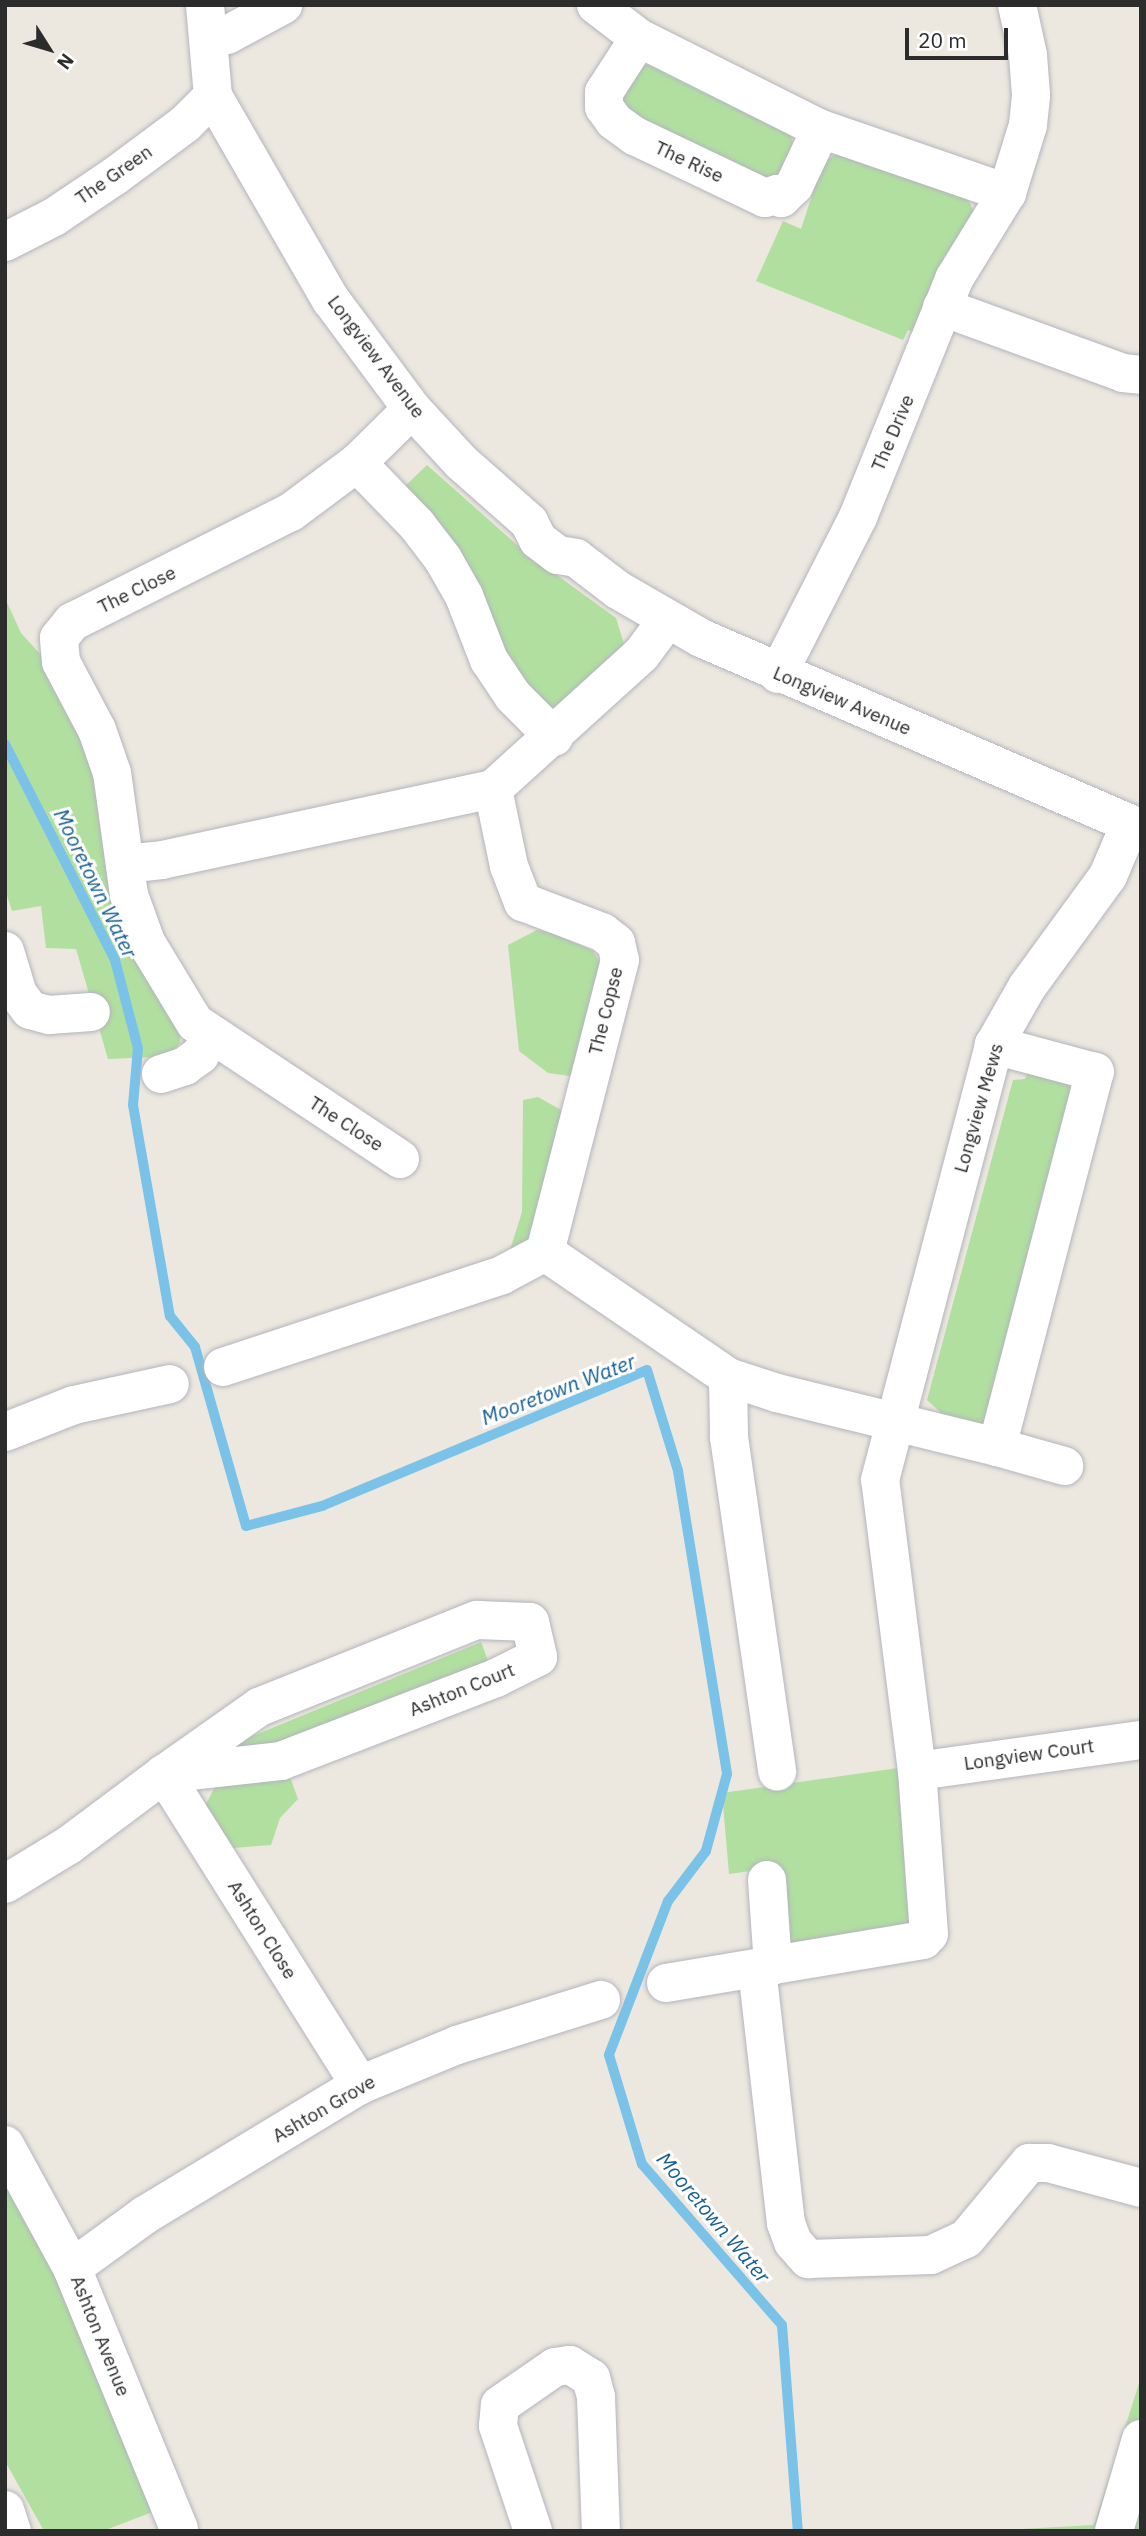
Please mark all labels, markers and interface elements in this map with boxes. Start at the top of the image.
north arrow [14,14,84,84]
scale bar [908,14,1011,58]
text: 20 m [918,26,967,54]
text: N [52,49,80,74]
street label: The Rise [651,136,727,188]
street label: The Green [71,140,157,210]
street label: Longview Avenue [322,291,430,423]
street label: The Drive [867,391,919,475]
street label: The Close [94,561,180,619]
street label: Longview Avenue [770,662,914,740]
water label: Mooretown Water [49,804,143,962]
street label: The Copse [584,965,628,1057]
street label: Longview Mews [950,1041,1008,1175]
street label: The Close [305,1092,387,1156]
water label: Mooretown Water [477,1348,639,1430]
street label: Ashton Court [406,1659,518,1721]
street label: Longview Court [962,1735,1096,1775]
street label: Ashton Close [223,1876,301,1984]
street label: Ashton Grove [269,2070,379,2148]
water label: Mooretown Water [652,2147,776,2287]
street label: Ashton Avenue [65,2272,135,2400]

